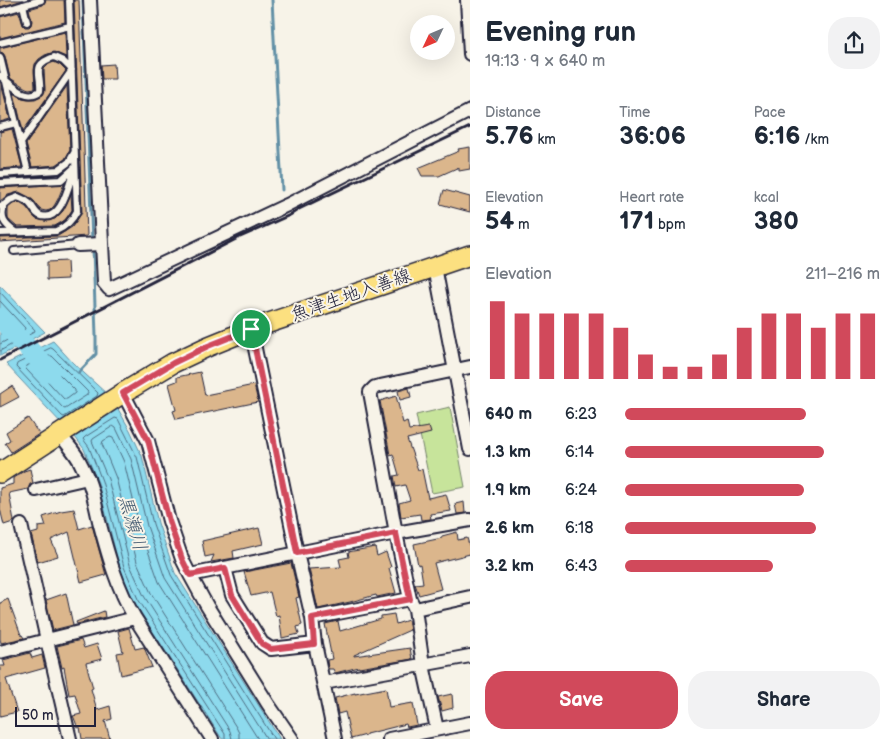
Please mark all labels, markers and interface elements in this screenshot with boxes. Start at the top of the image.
north arrow [410,15,455,60]
map controls [410,15,455,60]
text: Evening run [485,16,636,49]
button: share [828,17,880,69]
text: 19:13 · 9 × 640 m [485,52,605,71]
text: Distance [485,104,541,121]
text: Time [619,104,650,121]
text: Pace [754,104,786,121]
text: 5.76 [485,121,534,152]
text: 36:06 [619,121,686,152]
text: 6:16 [754,121,800,152]
text: km [534,131,556,148]
text: /km [800,131,829,148]
text: Elevation [485,189,543,206]
text: Heart rate [619,189,684,206]
text: kcal [754,189,779,206]
text: 54 [485,206,514,237]
text: 171 [619,206,654,237]
text: 380 [754,206,799,237]
text: m [514,216,530,233]
text: bpm [654,216,686,233]
street label: 魚津生地入善線 [288,265,414,325]
text: Elevation [485,265,552,284]
text: 211–216 m [805,265,880,284]
pin [230,308,272,350]
icon: arrive [237,315,265,343]
text: 640 m [485,405,532,424]
text: 6:23 [565,405,597,424]
text: 1.3 km [485,443,531,462]
text: 6:14 [565,443,594,462]
text: 1.9 km [485,481,531,500]
text: 6:24 [565,481,597,500]
water label: 黒瀬川 [113,492,151,554]
text: 2.6 km [485,519,534,538]
text: 6:18 [565,519,594,538]
text: 3.2 km [485,557,534,576]
text: 6:43 [565,557,598,576]
button: Save [485,671,678,729]
button: Share [688,671,880,729]
scale bar [15,704,96,727]
text: 50 m [22,707,54,724]

